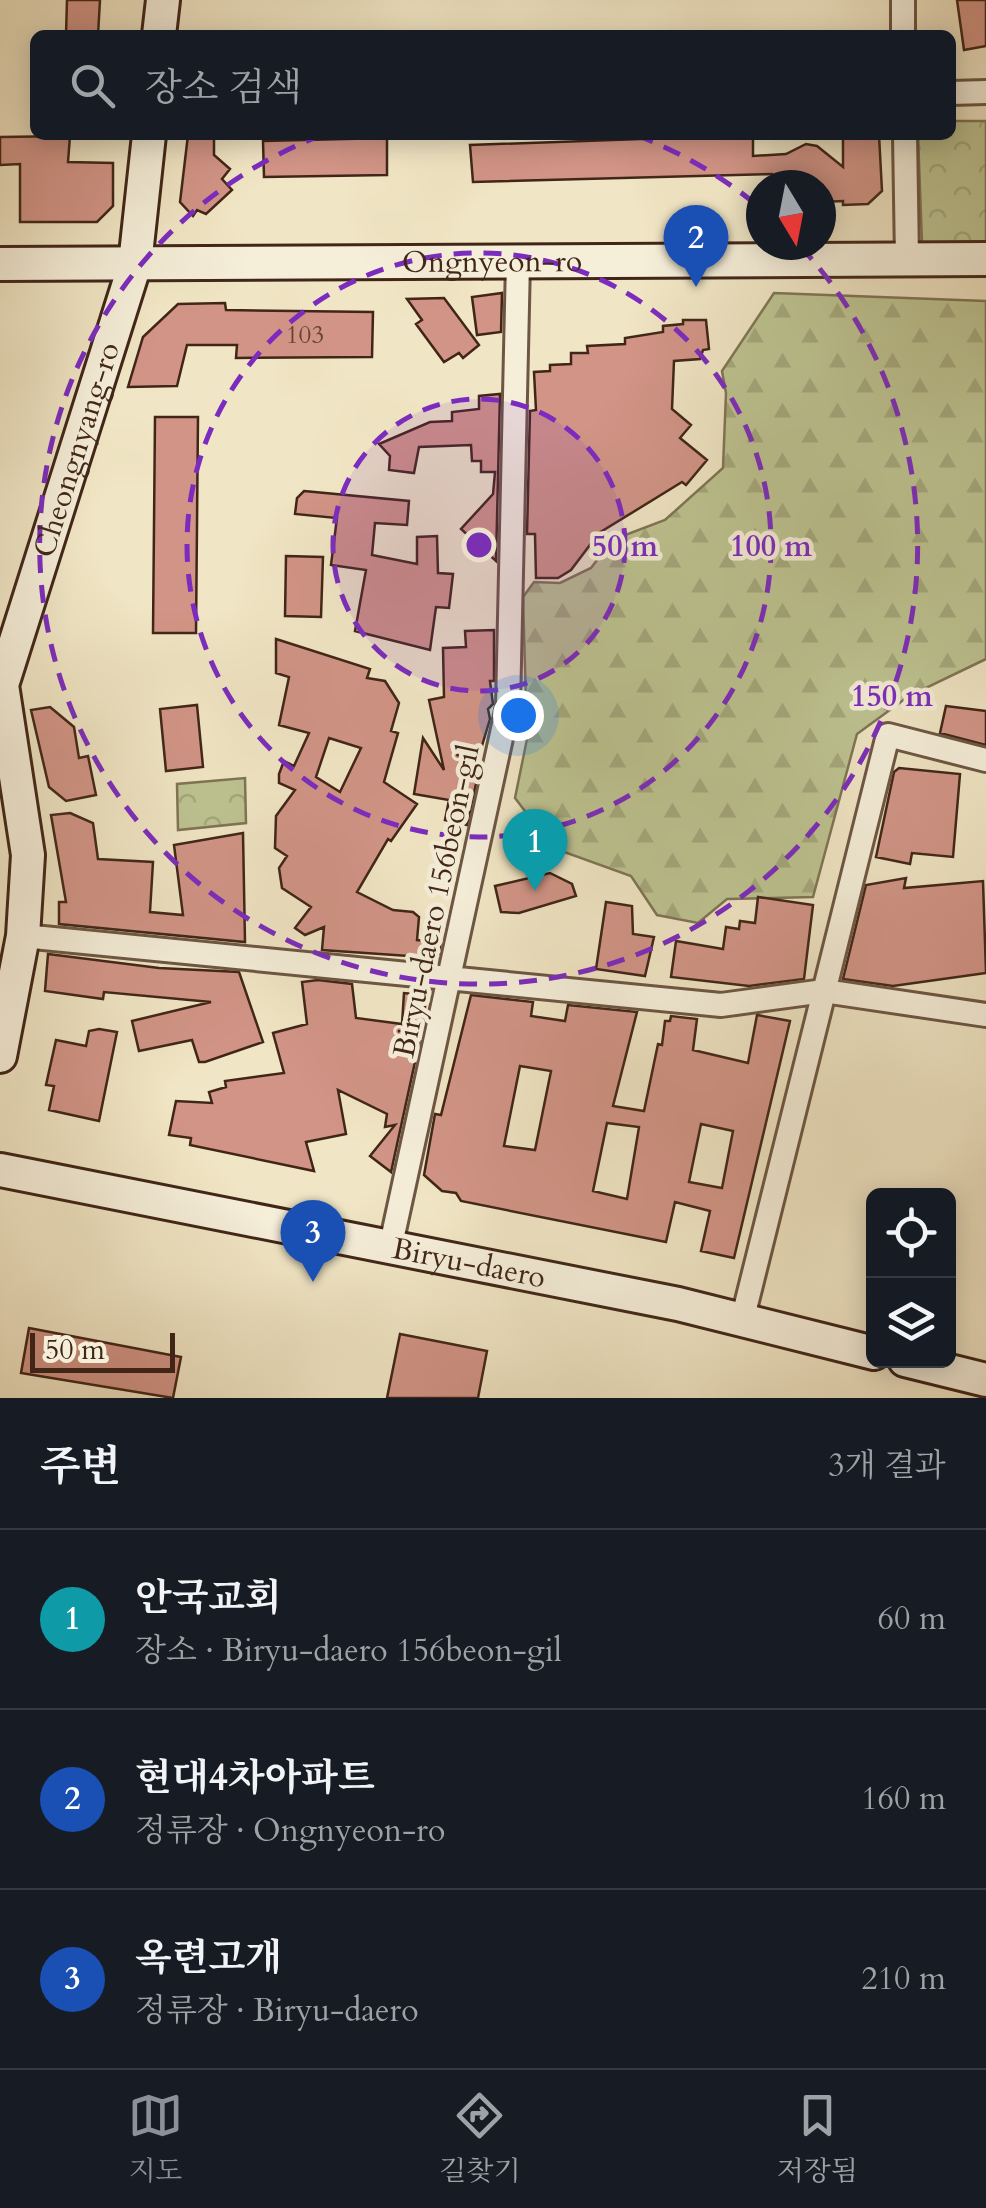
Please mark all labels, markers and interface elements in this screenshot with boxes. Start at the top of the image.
search box [30,30,956,140]
icon: search [65,58,120,113]
text: 장소 검색 [145,62,302,114]
north arrow [746,170,836,260]
pin: 2 [664,204,728,287]
street label: Ongnyeon-ro [402,241,582,283]
house number: 103 [286,318,324,352]
street label: Cheongnyang-ro [24,337,130,563]
text: 50 m [592,526,659,567]
text: 100 m [730,526,812,567]
centre of rings [461,527,497,563]
text: 150 m [851,676,933,717]
your location [493,690,544,741]
street label: Biryu-daero 156beon-gil [383,741,490,1061]
pin: 1 [502,808,568,891]
map controls [866,1188,956,1368]
button: locate [866,1188,956,1278]
pin: 3 [280,1200,346,1282]
street label: Biryu-daero [389,1228,549,1298]
button: layers [866,1278,956,1368]
scale bar [30,1328,175,1372]
text: 50 m [45,1331,105,1369]
text: 주변 [40,1438,121,1495]
text: 3개 결과 [828,1444,946,1488]
text: 안국교회 [135,1572,282,1624]
text: 1 [64,1597,81,1641]
text: 60 m [878,1597,946,1641]
text: 장소 · Biryu-daero 156beon-gil [135,1629,562,1673]
text: 현대4차아파트 [135,1752,375,1804]
text: 2 [64,1777,81,1821]
text: 160 m [861,1777,946,1821]
text: 정류장 · Ongnyeon-ro [135,1809,445,1853]
text: 옥련고개 [135,1932,282,1984]
text: 3 [64,1957,81,2001]
text: 210 m [861,1957,946,2001]
text: 정류장 · Biryu-daero [135,1989,419,2033]
tab: 지도 [128,2088,183,2190]
tab: 길찾기 [439,2088,520,2190]
tab: 저장됨 [777,2088,858,2190]

